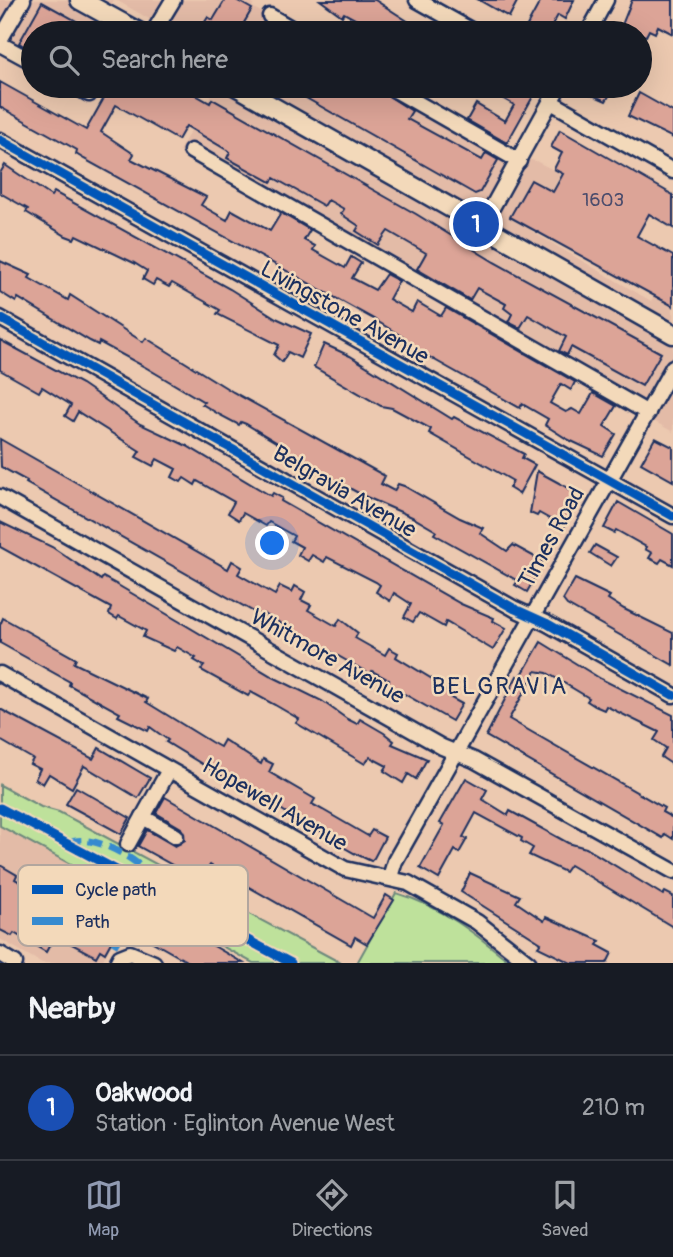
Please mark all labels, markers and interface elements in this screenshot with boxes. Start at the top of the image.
search box [21,21,652,98]
icon: search [45,41,83,79]
text: Search here [101,44,228,76]
house number: 1603 [582,188,624,212]
pin: 1 [453,198,499,250]
street label: Livingstone Avenue [255,254,435,371]
street label: Belgravia Avenue [268,439,422,545]
street label: Times Road [512,482,591,593]
your location [255,526,289,560]
street label: Whitmore Avenue [246,602,410,711]
district label: BELGRAVIA [432,672,568,701]
street label: Hopewell Avenue [197,751,353,858]
legend [18,865,248,946]
text: Cycle path [75,878,156,902]
text: Path [75,910,110,934]
text: Nearby [28,990,115,1027]
text: Oakwood [95,1077,193,1109]
text: 1 [47,1093,56,1122]
text: 210 m [582,1093,645,1122]
text: Station · Eglinton Avenue West [95,1109,395,1138]
tab: Map [85,1176,123,1242]
tab: Directions [292,1176,372,1242]
tab: Saved [541,1176,588,1242]

